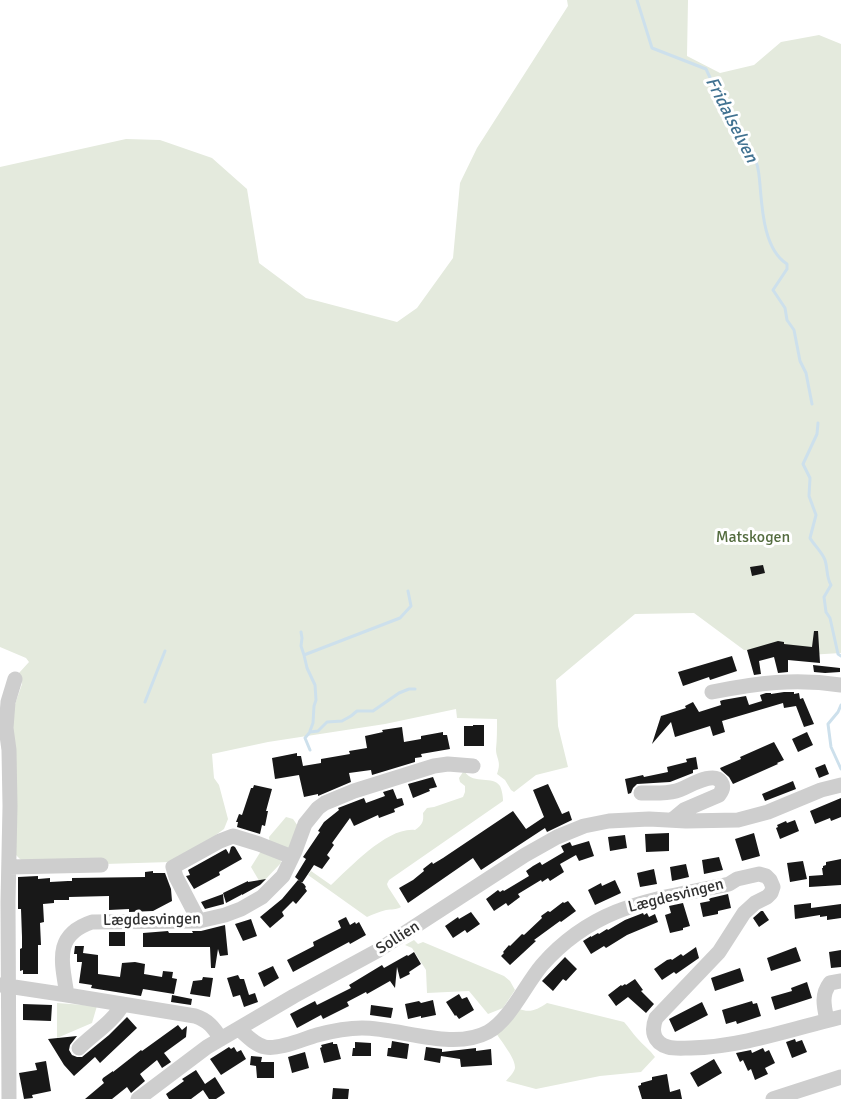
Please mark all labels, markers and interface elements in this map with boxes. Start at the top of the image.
water label: Fridalselven [700,73,762,167]
park label: Matskogen [716,528,790,548]
street label: Lægdesvingen [626,875,726,917]
street label: Lægdesvingen [103,910,201,930]
street label: Sollien [373,917,423,959]

